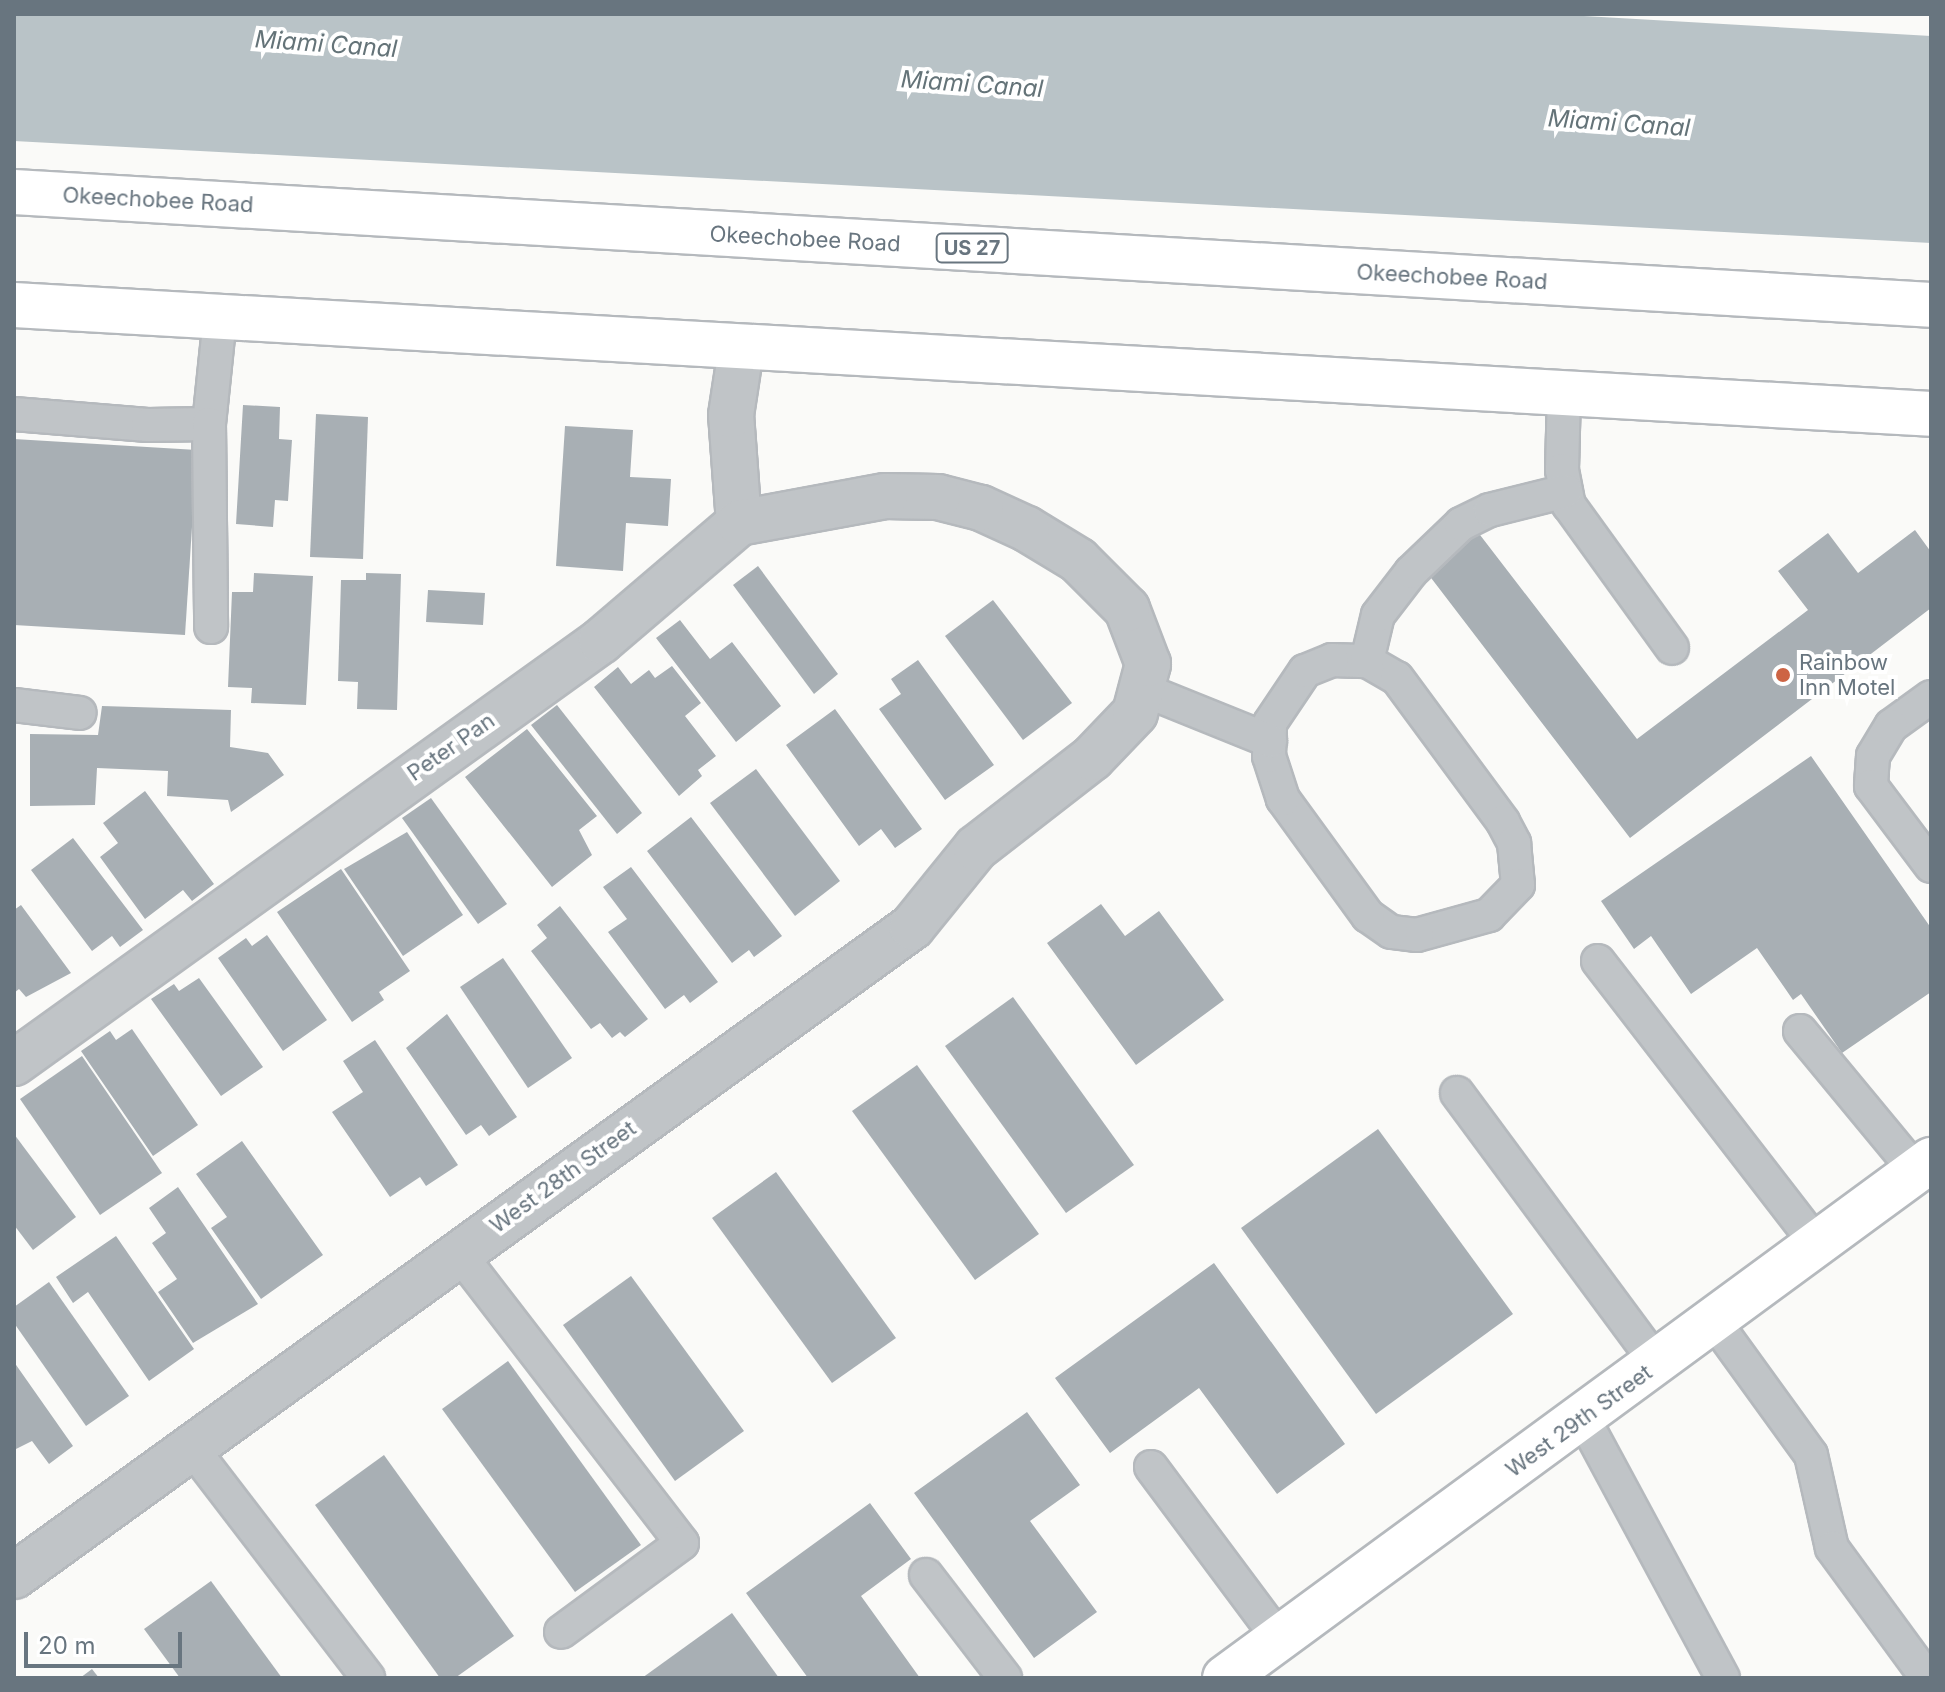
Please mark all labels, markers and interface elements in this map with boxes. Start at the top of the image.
water label: Miami Canal [254,25,398,63]
water label: Miami Canal [900,65,1044,103]
water label: Miami Canal [1547,104,1691,142]
street label: Okeechobee Road [62,182,254,218]
street label: Okeechobee Road [709,221,901,257]
road number: US 27 [934,232,1010,264]
street label: Okeechobee Road [1356,259,1548,295]
place label: Rainbow Inn Motel [1799,649,1895,700]
marker: Rainbow Inn Motel [1774,666,1792,684]
street label: Peter Pan [402,707,500,787]
street label: West 28th Street [485,1115,641,1239]
street label: West 29th Street [1501,1359,1657,1483]
scale bar [28,1616,186,1666]
text: 20 m [38,1631,96,1660]

